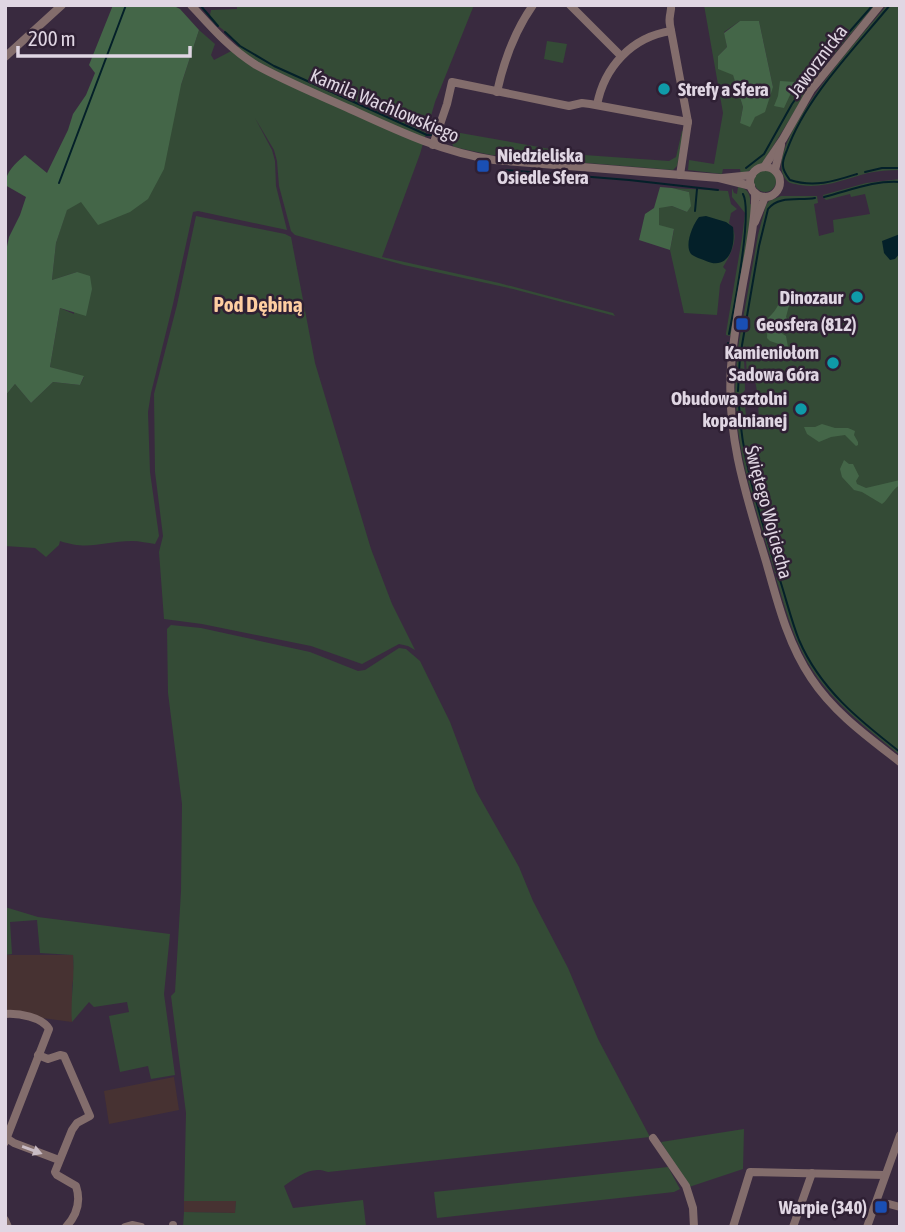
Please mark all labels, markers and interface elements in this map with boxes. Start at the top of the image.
scale bar [18,14,189,58]
street label: Jaworznicka [783,20,851,102]
text: 200 m [28,26,76,50]
street label: Kamila Wachlowskiego [307,64,463,146]
place label: Strefy a Sfera [678,78,769,100]
marker: Strefy a Sfera [656,81,672,97]
place label: Niedzieliska Osiedle Sfera [497,144,589,188]
marker: Niedzieliska Osiedle Sfera [475,158,491,174]
place label: Dinozaur [780,286,843,308]
marker: Dinozaur [849,289,865,305]
district label: Pod Dębiną [214,292,303,316]
place label: Geosfera (812) [756,313,857,335]
marker: Geosfera (812) [734,316,750,332]
place label: Kamieniołom Sadowa Góra [725,341,819,385]
marker: Kamieniołom Sadowa Góra [825,355,841,371]
place label: Obudowa sztolni kopalnianej [671,387,787,431]
marker: Obudowa sztolni kopalnianej [793,401,809,417]
street label: Świętego Wojciecha [741,443,797,581]
one-way arrow [22,1144,43,1155]
place label: Warpie (340) [778,1196,867,1218]
marker: Warpie (340) [873,1199,889,1215]

